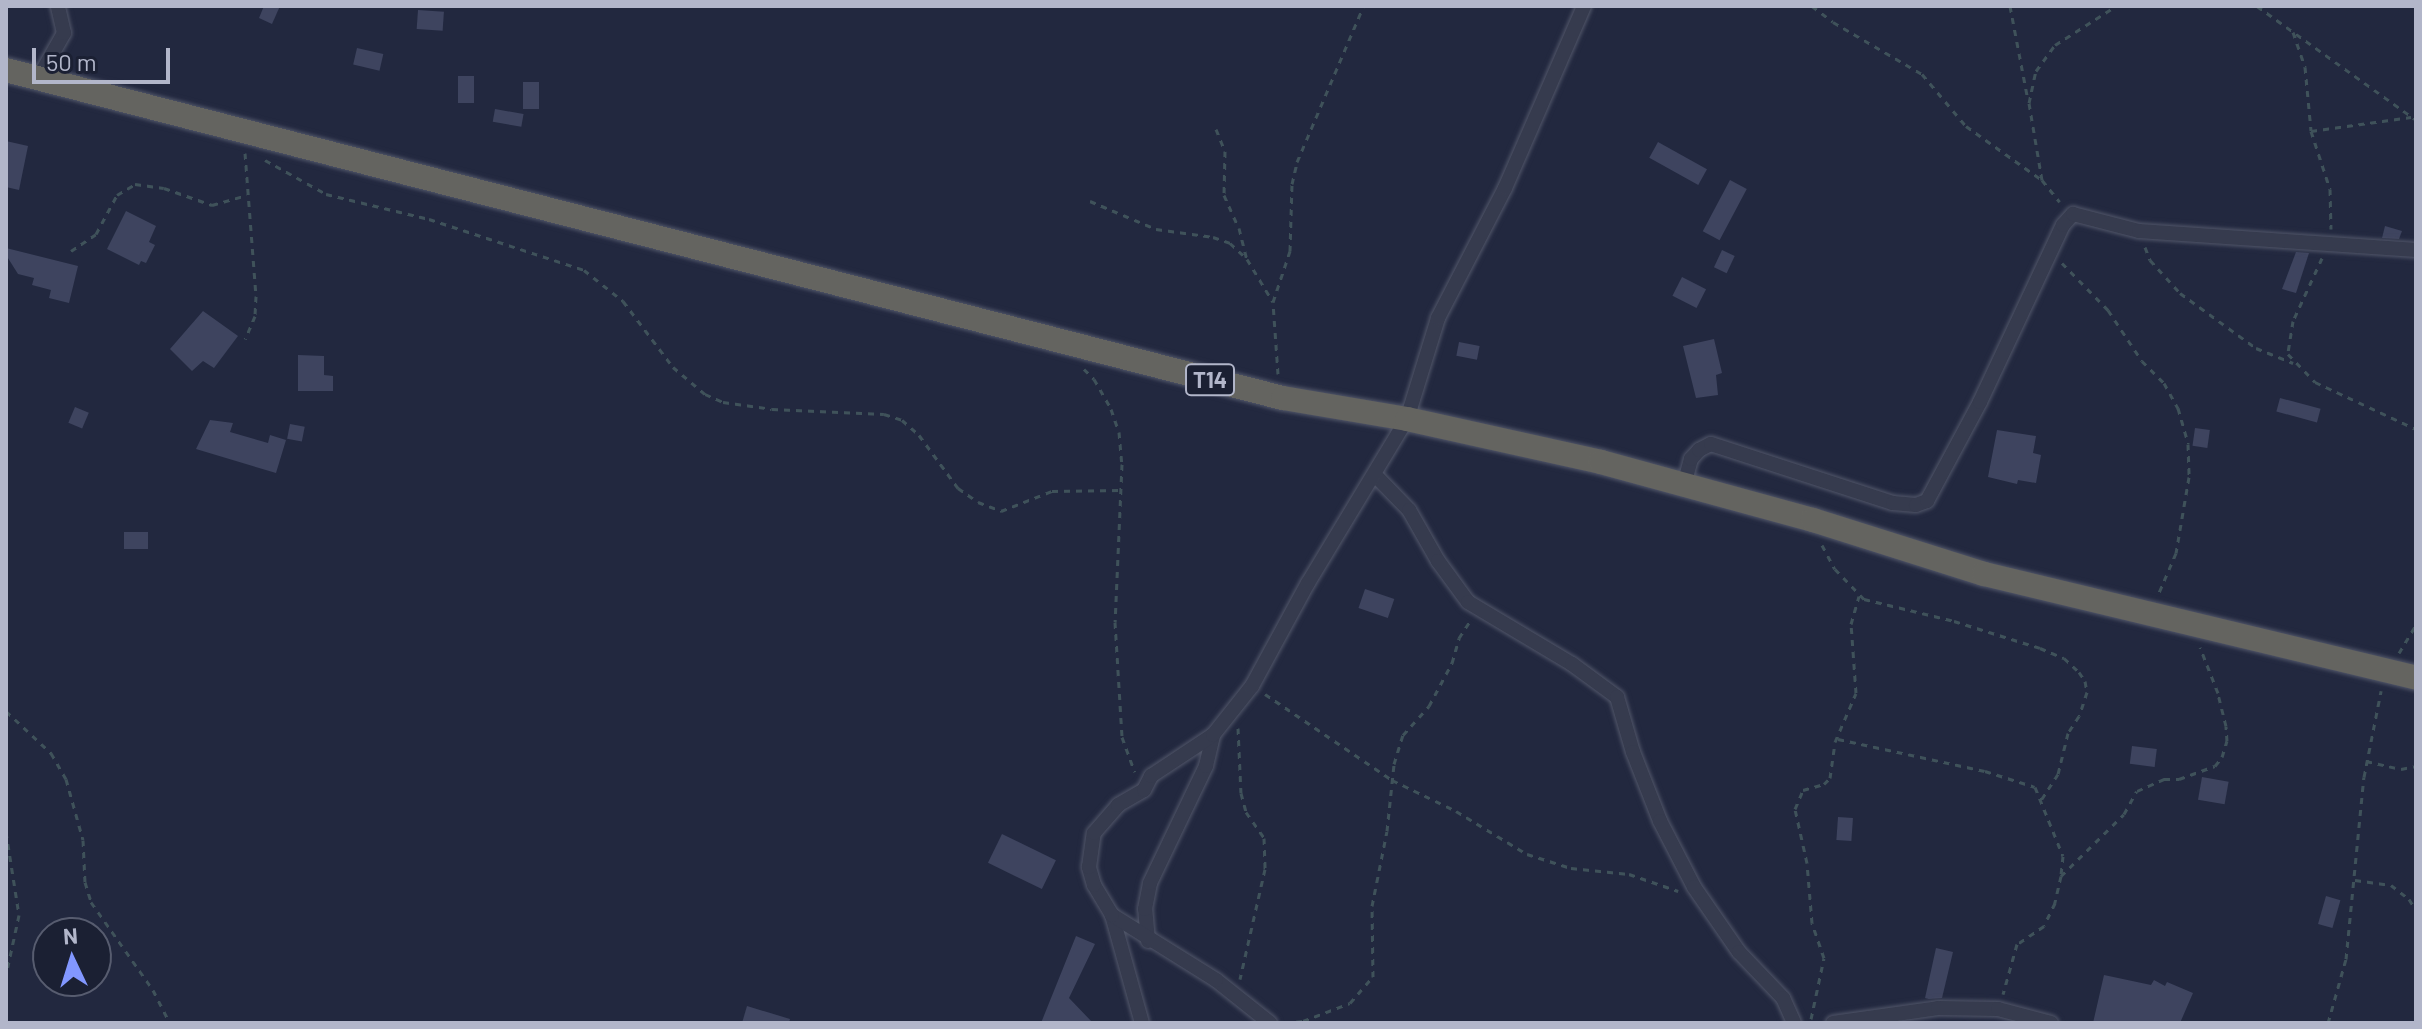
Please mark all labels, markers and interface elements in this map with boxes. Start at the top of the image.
scale bar [36,32,174,82]
text: 50 m [46,47,97,76]
road number: T14 [1184,362,1236,398]
north arrow [32,917,112,997]
text: N [62,922,79,949]

